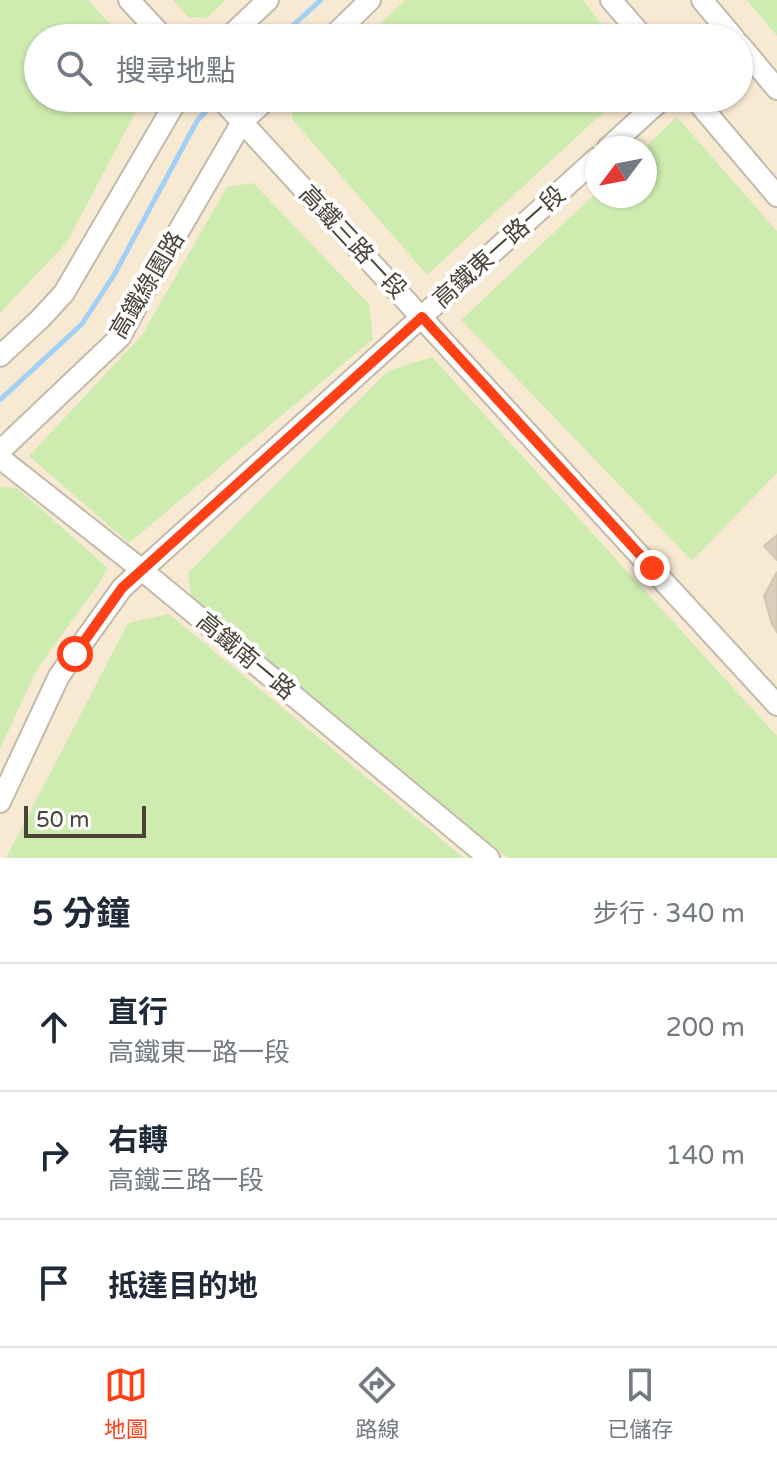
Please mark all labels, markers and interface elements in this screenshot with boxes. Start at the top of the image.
search box [24,24,753,112]
icon: search [52,46,96,90]
text: 搜尋地點 [116,53,236,90]
north arrow [585,136,657,208]
street label: 高鐵三路一段 [293,180,412,305]
street label: 高鐵東一路一段 [427,180,571,314]
street label: 高鐵綠園路 [104,226,191,344]
route end [634,550,670,586]
street label: 高鐵南一路 [190,607,301,706]
route start [57,636,93,672]
scale bar [24,802,146,838]
text: 50 m [36,807,90,833]
text: 5 分鐘 [32,894,130,935]
text: 步行 · 340 m [593,898,745,929]
text: 直行 [108,994,168,1031]
icon: ahead [32,1005,76,1049]
text: 200 m [665,1012,745,1043]
text: 高鐵東一路一段 [108,1037,290,1068]
text: 右轉 [108,1122,168,1159]
icon: right [32,1133,76,1177]
text: 140 m [665,1140,745,1171]
text: 高鐵三路一段 [108,1165,264,1196]
icon: arrive [32,1261,76,1305]
text: 抵達目的地 [108,1268,258,1305]
tab: 地圖 [104,1363,148,1443]
tab: 路線 [355,1363,399,1443]
tab: 已儲存 [607,1363,673,1443]

